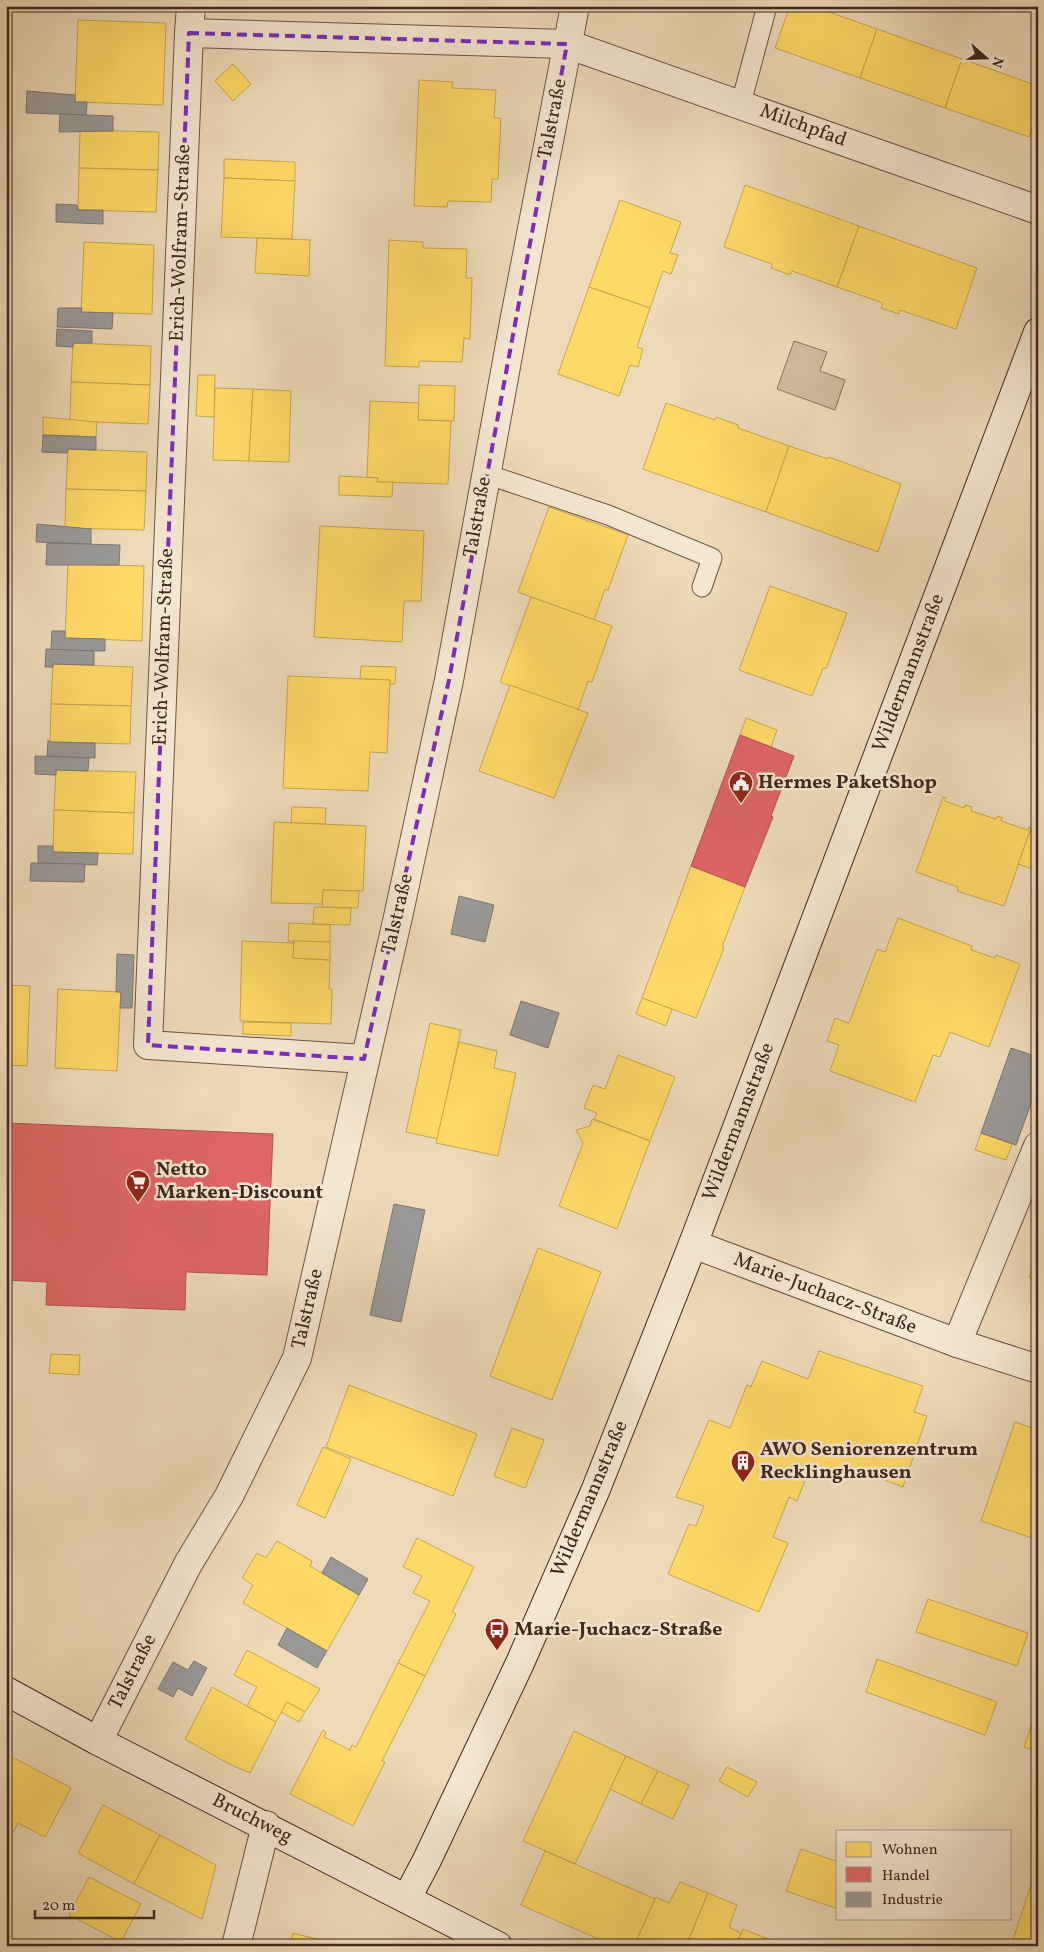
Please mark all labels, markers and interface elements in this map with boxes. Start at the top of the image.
north arrow [962,32,1012,82]
text: N [986,54,1007,70]
street label: Talstraße [531,76,575,162]
street label: Milchpfad [756,97,850,155]
street label: Erich-Wolfram-Straße [164,144,198,342]
street label: Talstraße [457,474,499,560]
street label: Erich-Wolfram-Straße [147,548,181,746]
street label: Wildermannstraße [866,590,952,756]
place label: Hermes PaketShop [758,769,937,797]
public building icon: Hermes PaketShop [728,770,754,804]
street label: Talstraße [375,871,421,957]
street label: Wildermannstraße [696,1039,782,1205]
place label: Netto Marken-Discount [156,1156,323,1207]
supermarket icon: Netto Marken-Discount [125,1169,151,1203]
street label: Marie-Juchacz-Straße [729,1246,921,1342]
street label: Talstraße [285,1266,331,1352]
street label: Wildermannstraße [544,1416,636,1582]
place label: AWO Seniorenzentrum Recklinghausen [760,1436,978,1487]
building icon: AWO Seniorenzentrum Recklinghausen [730,1449,756,1483]
place label: Marie-Juchacz-Straße [514,1616,723,1644]
bus stop icon: Marie-Juchacz-Straße [484,1617,510,1651]
street label: Talstraße [102,1629,164,1715]
street label: Bruchweg [207,1787,297,1851]
legend [836,1830,1012,1920]
text: Wohnen [882,1840,938,1861]
text: Handel [882,1866,930,1887]
scale bar [35,1887,154,1919]
text: Industrie [882,1890,943,1911]
text: 20 m [42,1896,75,1917]

